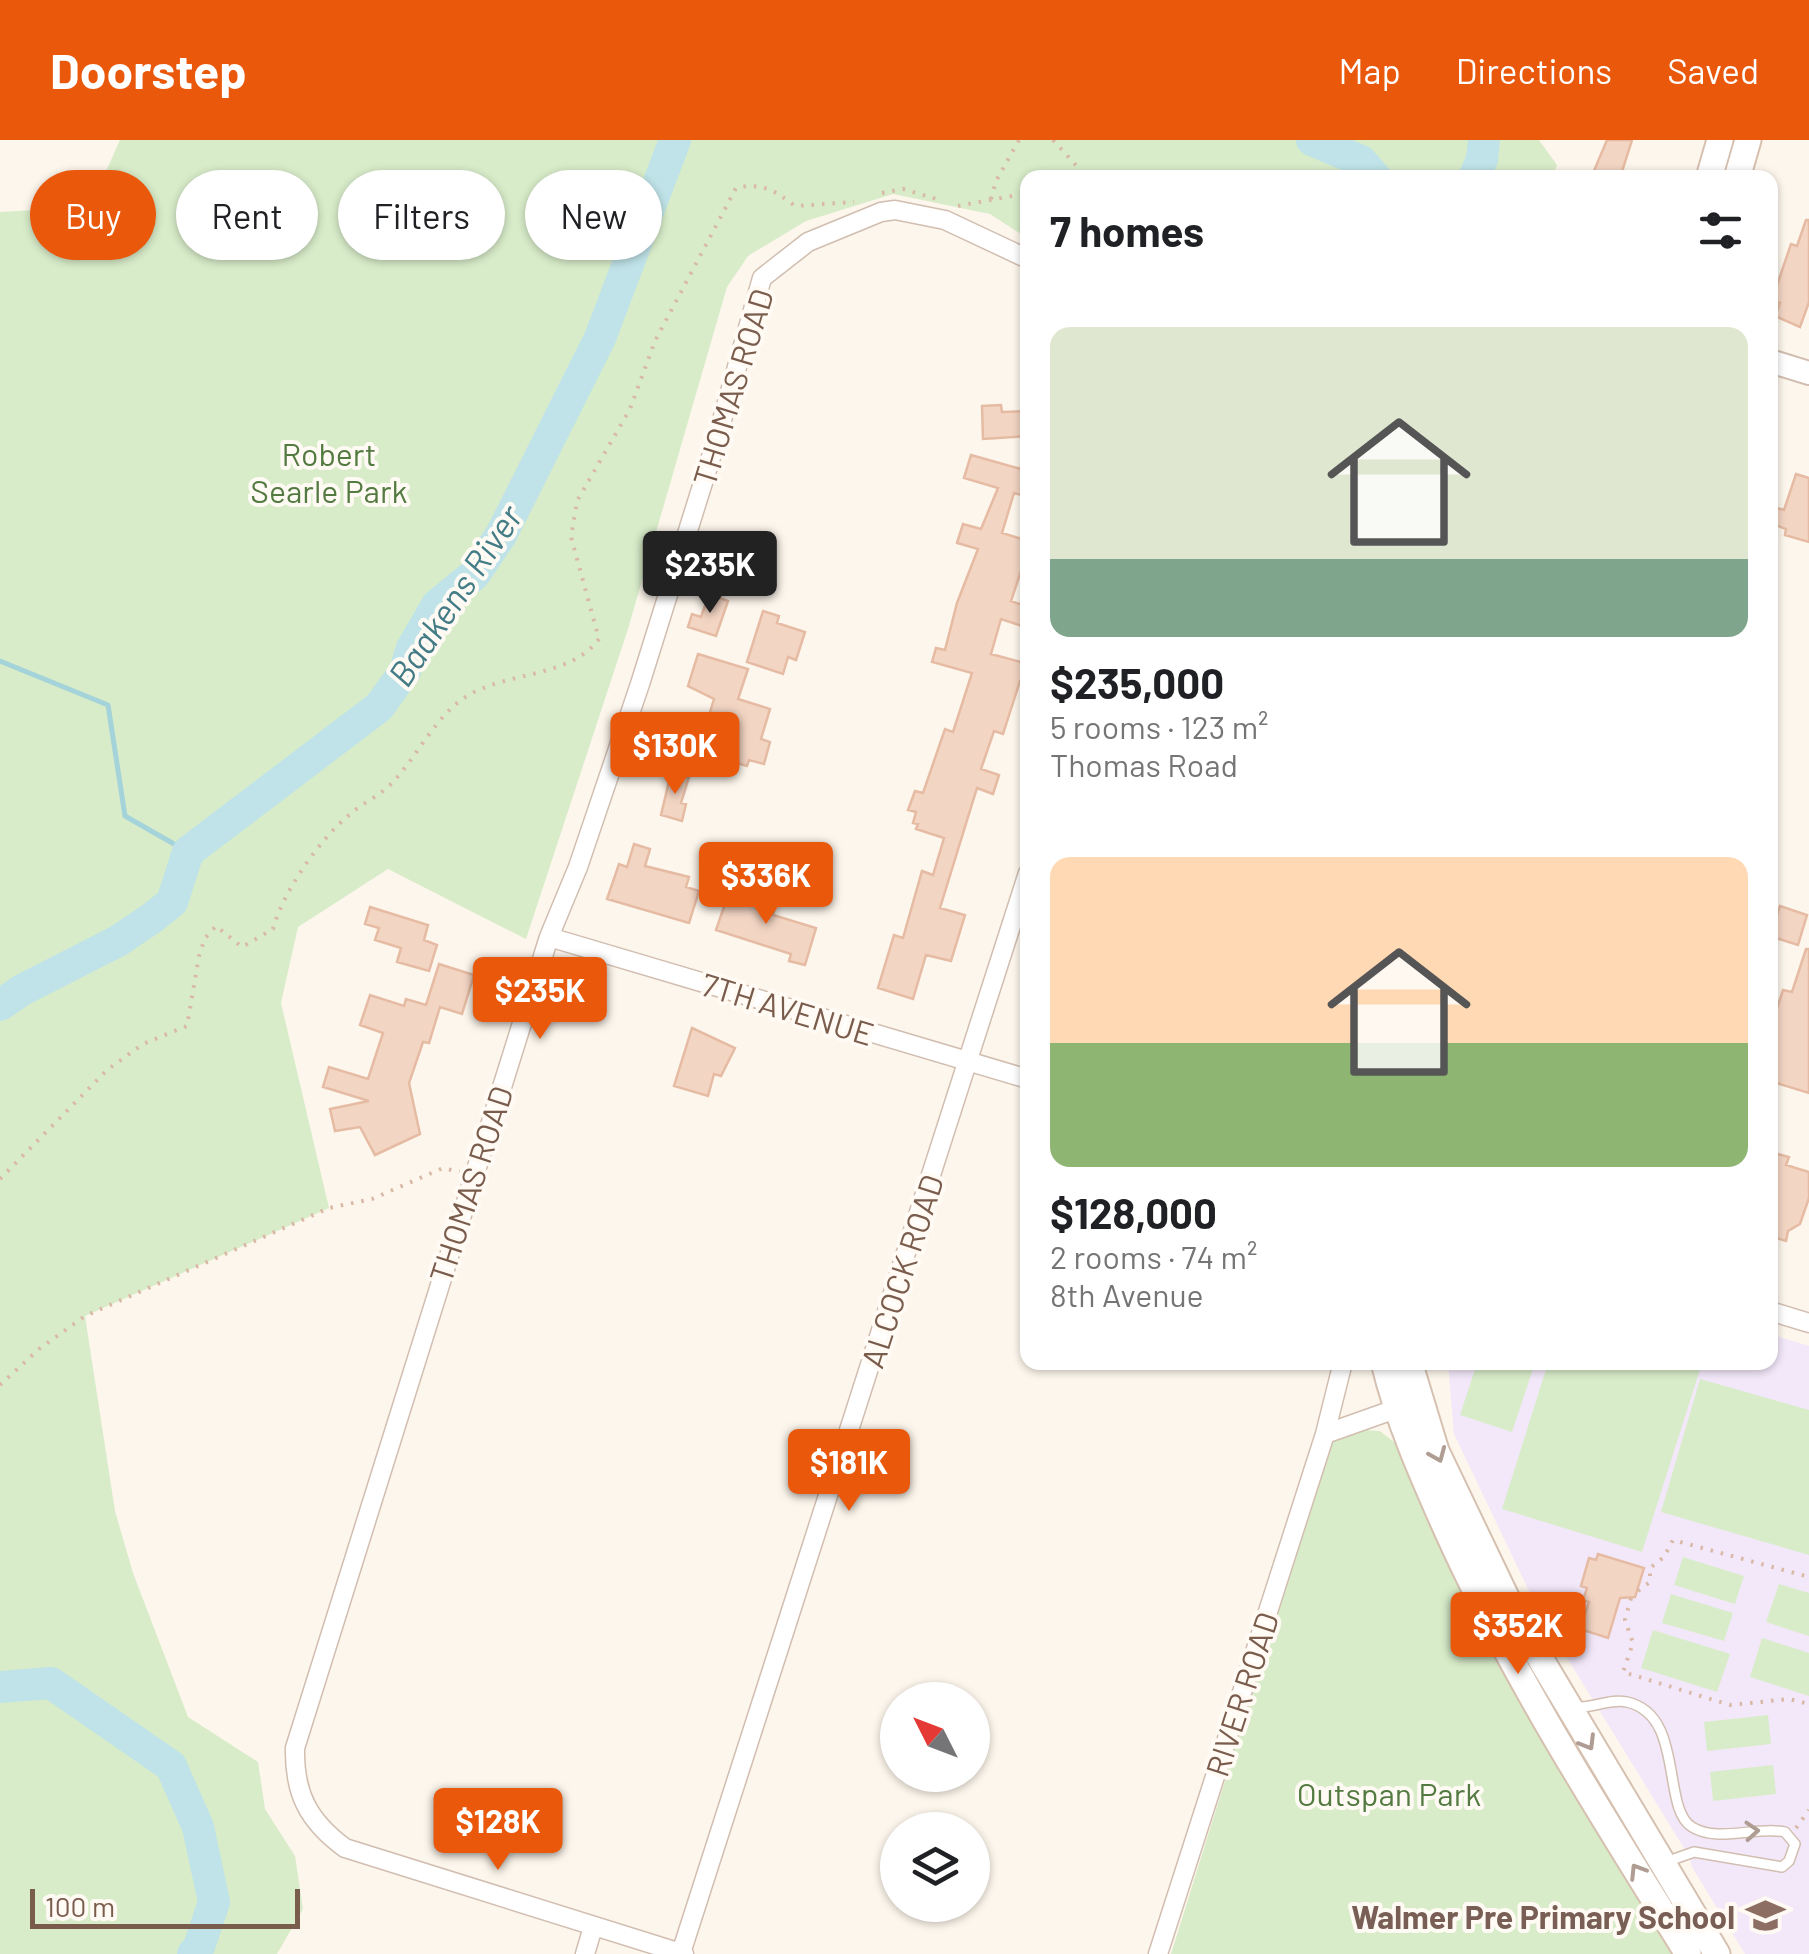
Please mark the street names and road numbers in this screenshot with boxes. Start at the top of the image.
street label: THOMAS ROAD [684,284,780,490]
street label: 7TH AVENUE [697,964,879,1052]
street label: THOMAS ROAD [420,1081,520,1287]
street label: ALCOCK ROAD [852,1170,950,1372]
street label: RIVER ROAD [1197,1607,1285,1781]

